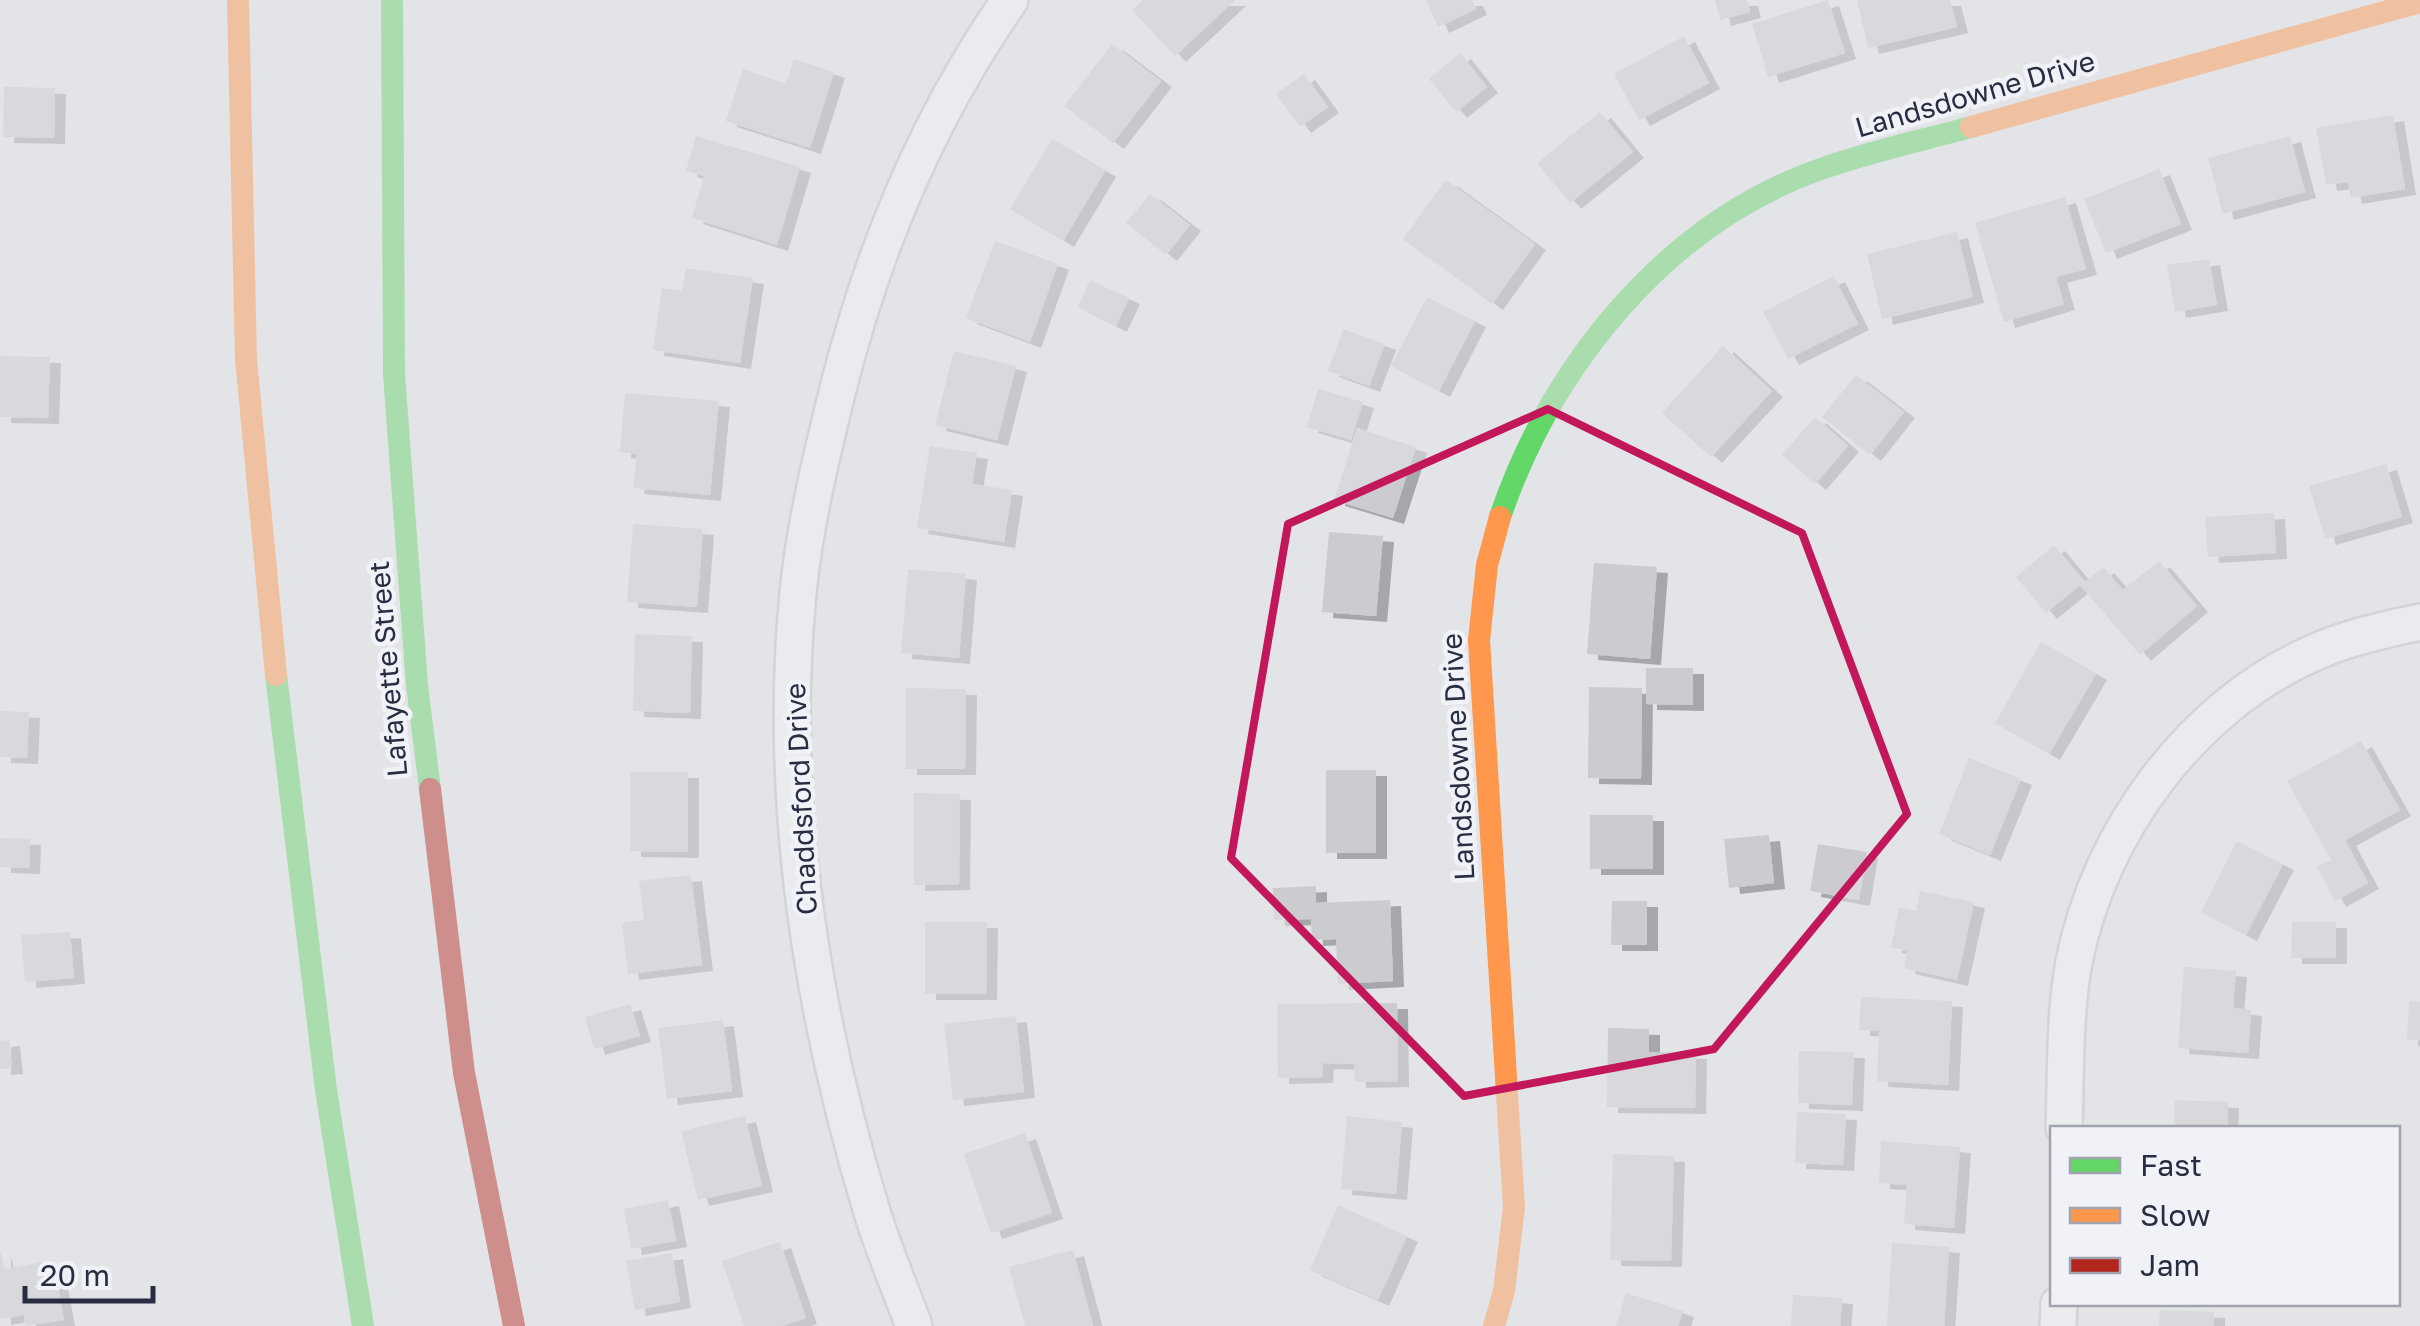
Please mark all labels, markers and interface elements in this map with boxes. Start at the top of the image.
street label: Landsdowne Drive [1851,44,2098,144]
street label: Lafayette Street [362,560,413,778]
street label: Landsdowne Drive [1435,633,1480,882]
street label: Chaddsford Drive [778,682,823,916]
legend [2050,1126,2400,1306]
text: Fast [2140,1147,2202,1183]
text: Slow [2140,1197,2211,1233]
scale bar [25,1241,152,1303]
text: Jam [2140,1247,2200,1283]
text: 20 m [40,1257,110,1293]

